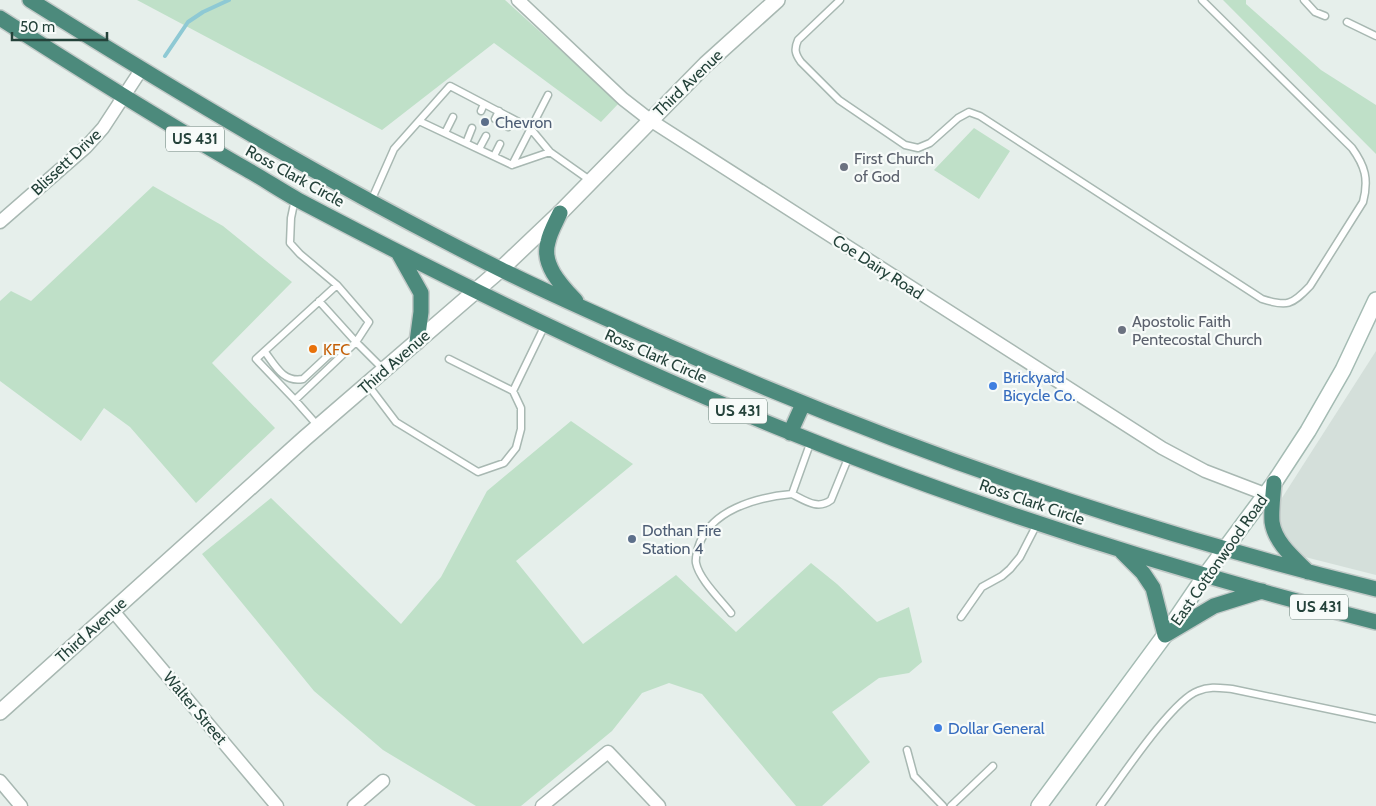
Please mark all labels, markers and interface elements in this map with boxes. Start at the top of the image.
scale bar [12,10,108,42]
text: 50 m [20,18,55,36]
street label: Third Avenue [650,45,726,121]
place label: Chevron [495,113,552,132]
marker: Chevron [479,116,491,128]
street label: Blissett Drive [27,125,105,199]
road number: US 431 [166,126,224,152]
street label: Ross Clark Circle [242,141,348,211]
place label: First Church of God [854,149,934,186]
marker: First Church of God [838,161,850,173]
street label: Coe Dairy Road [829,231,927,303]
place label: Apostolic Faith Pentecostal Church [1132,312,1262,349]
marker: Apostolic Faith Pentecostal Church [1116,324,1128,336]
street label: Ross Clark Circle [602,325,710,387]
street label: Third Avenue [354,326,434,398]
place label: KFC [323,340,350,359]
marker: KFC [307,343,319,355]
place label: Brickyard Bicycle Co. [1003,368,1076,405]
marker: Brickyard Bicycle Co. [987,380,999,392]
road number: US 431 [709,398,767,424]
street label: Ross Clark Circle [977,475,1087,529]
street label: East Cottonwood Road [1167,491,1271,629]
place label: Dothan Fire Station 4 [642,521,721,558]
marker: Dothan Fire Station 4 [626,533,638,545]
street label: Third Avenue [52,593,130,667]
road number: US 431 [1290,594,1348,620]
street label: Walter Street [159,668,231,749]
place label: Dollar General [948,719,1045,738]
marker: Dollar General [932,722,944,734]

